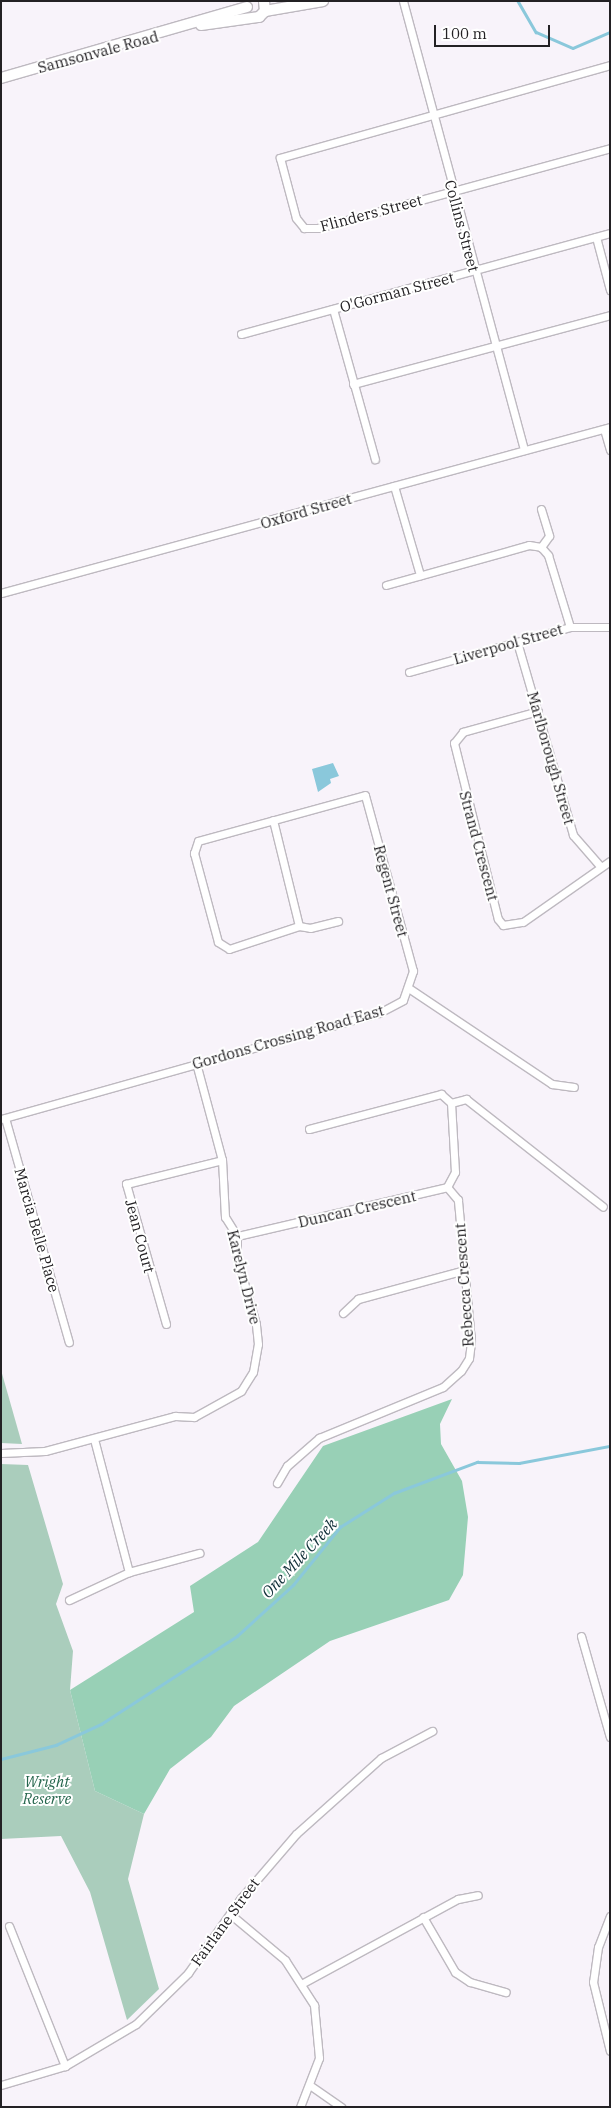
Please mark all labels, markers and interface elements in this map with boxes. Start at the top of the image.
scale bar [436,15,552,47]
text: 100 m [442,24,487,43]
street label: Samsonvale Road [36,27,160,77]
street label: Collins Street [441,178,483,274]
street label: Flinders Street [318,191,424,235]
street label: O'Gorman Street [338,268,456,316]
street label: Oxford Street [258,489,354,533]
street label: Liverpool Street [451,620,565,668]
street label: Marlborough Street [523,689,579,827]
street label: Strand Crescent [456,789,502,903]
street label: Regent Street [370,843,412,939]
street label: Gordons Crossing Road East [190,1001,386,1073]
street label: Marcia Belle Place [11,1166,63,1294]
street label: Duncan Crescent [296,1187,418,1231]
street label: Jean Court [122,1197,158,1275]
street label: Rebecca Crescent [451,1223,477,1347]
street label: Karelyn Drive [224,1228,264,1326]
water label: One Mile Creek [257,1514,341,1602]
park label: Wright Reserve [23,1772,71,1807]
street label: Fairlane Street [187,1875,263,1969]

